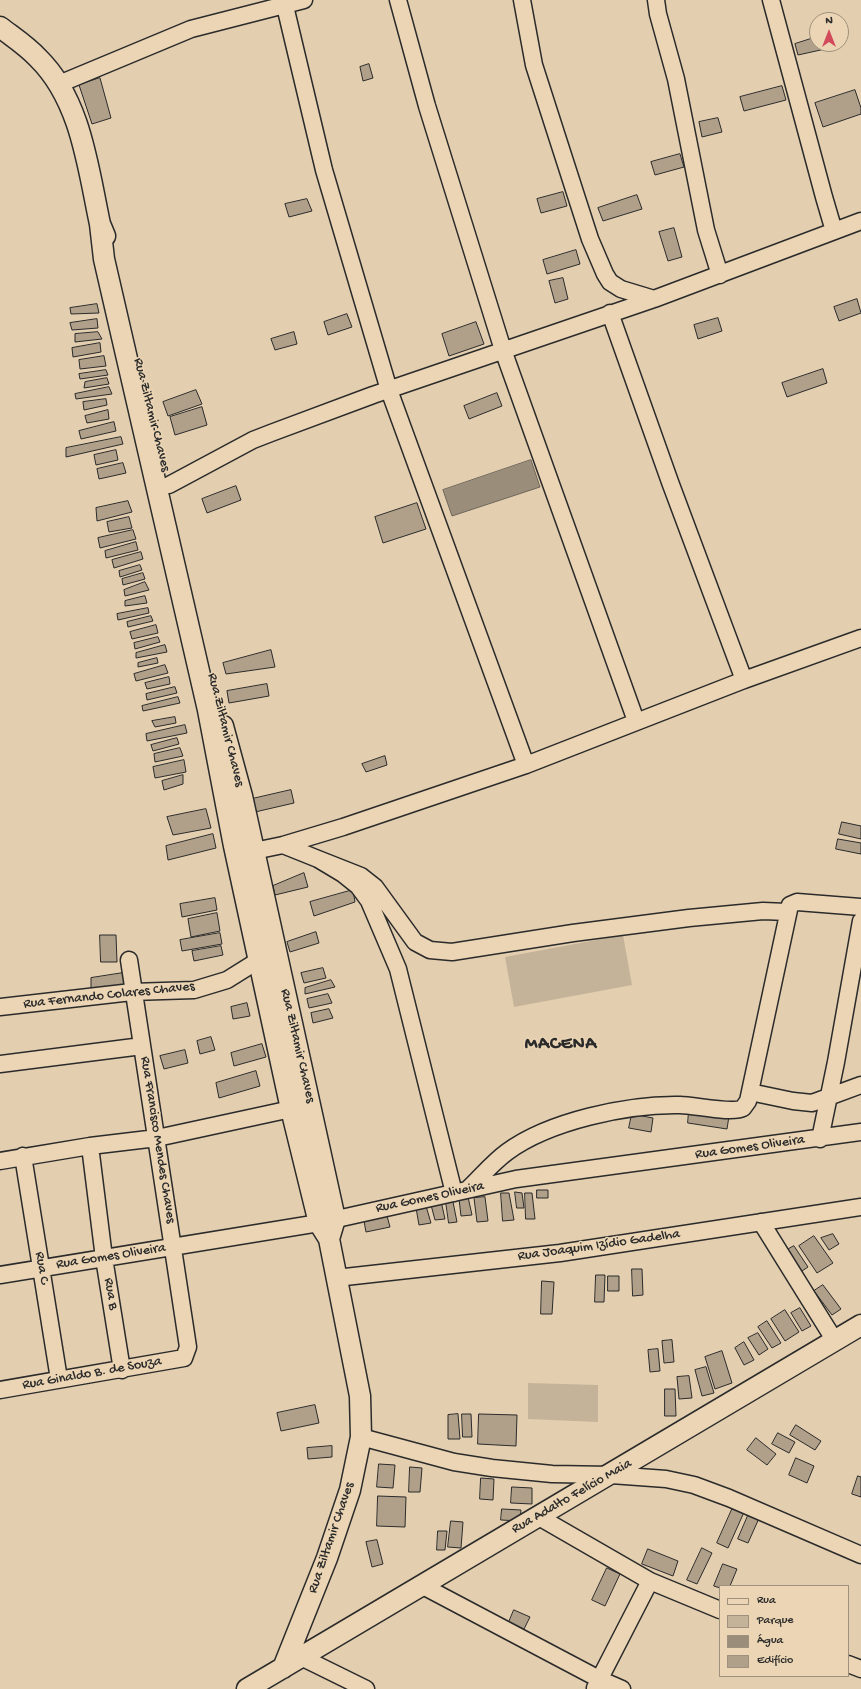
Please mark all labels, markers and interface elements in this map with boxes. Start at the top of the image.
north arrow [809,12,849,52]
text: N [825,15,833,27]
street label: Rua Ziltamir Chaves [129,357,173,473]
street label: Rua Ziltamir Chaves [203,672,247,788]
street label: Rua Fernando Colares Chaves [23,979,195,1013]
street label: Rua Ziltamir Chaves [276,987,318,1105]
district label: MACENA [525,1034,597,1056]
street label: Rua Francisco Mendes Chaves [136,1055,178,1225]
street label: Rua Gomes Oliveira [694,1132,806,1164]
street label: Rua Gomes Oliveira [374,1178,486,1218]
street label: Rua Joaquim Izídio Gadelha [517,1226,681,1266]
street label: Rua Gomes Oliveira [55,1240,167,1274]
street label: Rua C [30,1251,52,1285]
street label: Rua B [99,1277,121,1311]
street label: Rua Ginaldo B. de Souza [21,1353,163,1395]
street label: Rua Adalto Felício Maia [509,1456,635,1538]
street label: Rua Ziltamir Chaves [305,1480,359,1596]
legend [719,1585,849,1677]
text: Rua [757,1594,776,1608]
text: Parque [757,1614,794,1628]
text: Água [757,1634,783,1648]
text: Edifício [757,1654,793,1668]

